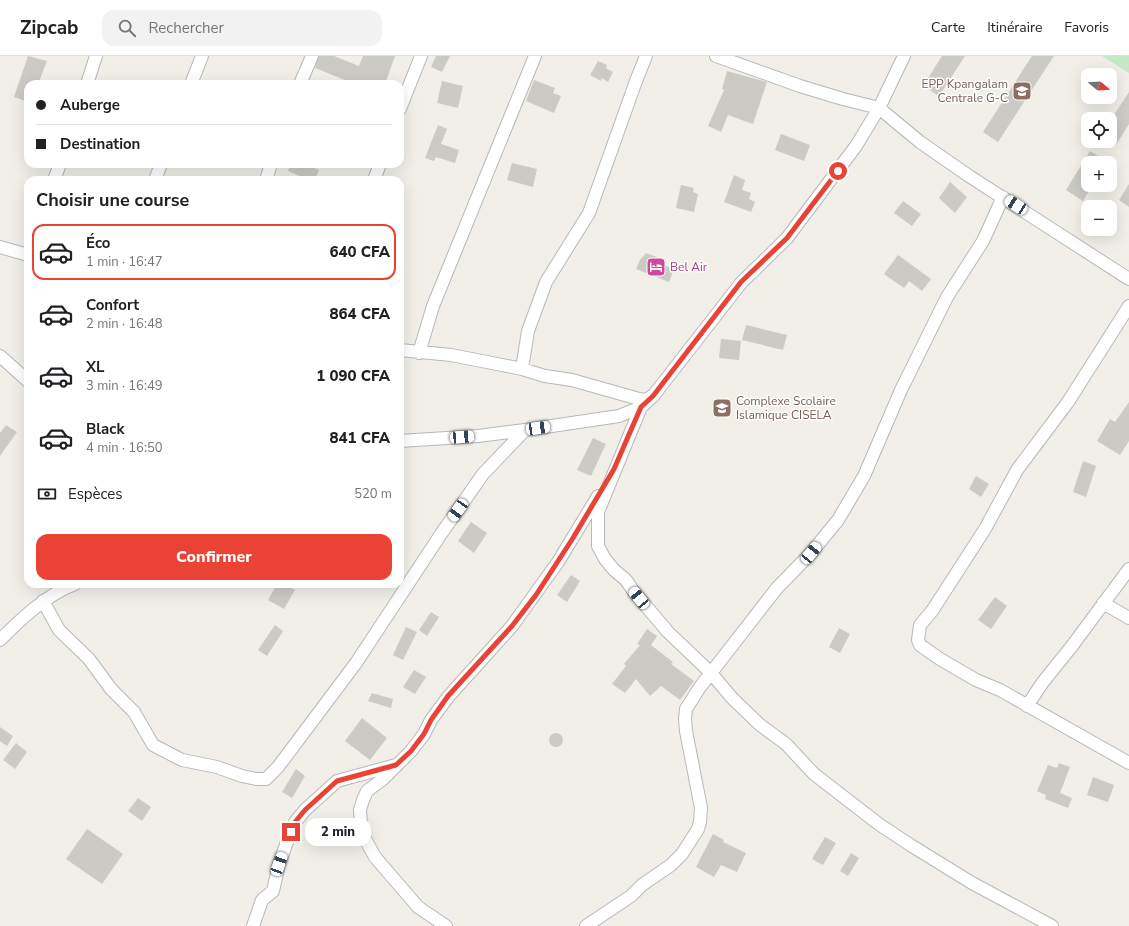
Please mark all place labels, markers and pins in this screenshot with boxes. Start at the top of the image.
place label: EPP Kpangalam Centrale G-C [921,76,1008,106]
school or university icon: EPP Kpangalam Centrale G-C [1011,80,1033,102]
hotel icon: Bel Air [645,256,667,278]
place label: Bel Air [670,259,708,275]
place label: Complexe Scolaire Islamique CISELA [736,393,836,423]
school or university icon: Complexe Scolaire Islamique CISELA [711,397,733,419]

